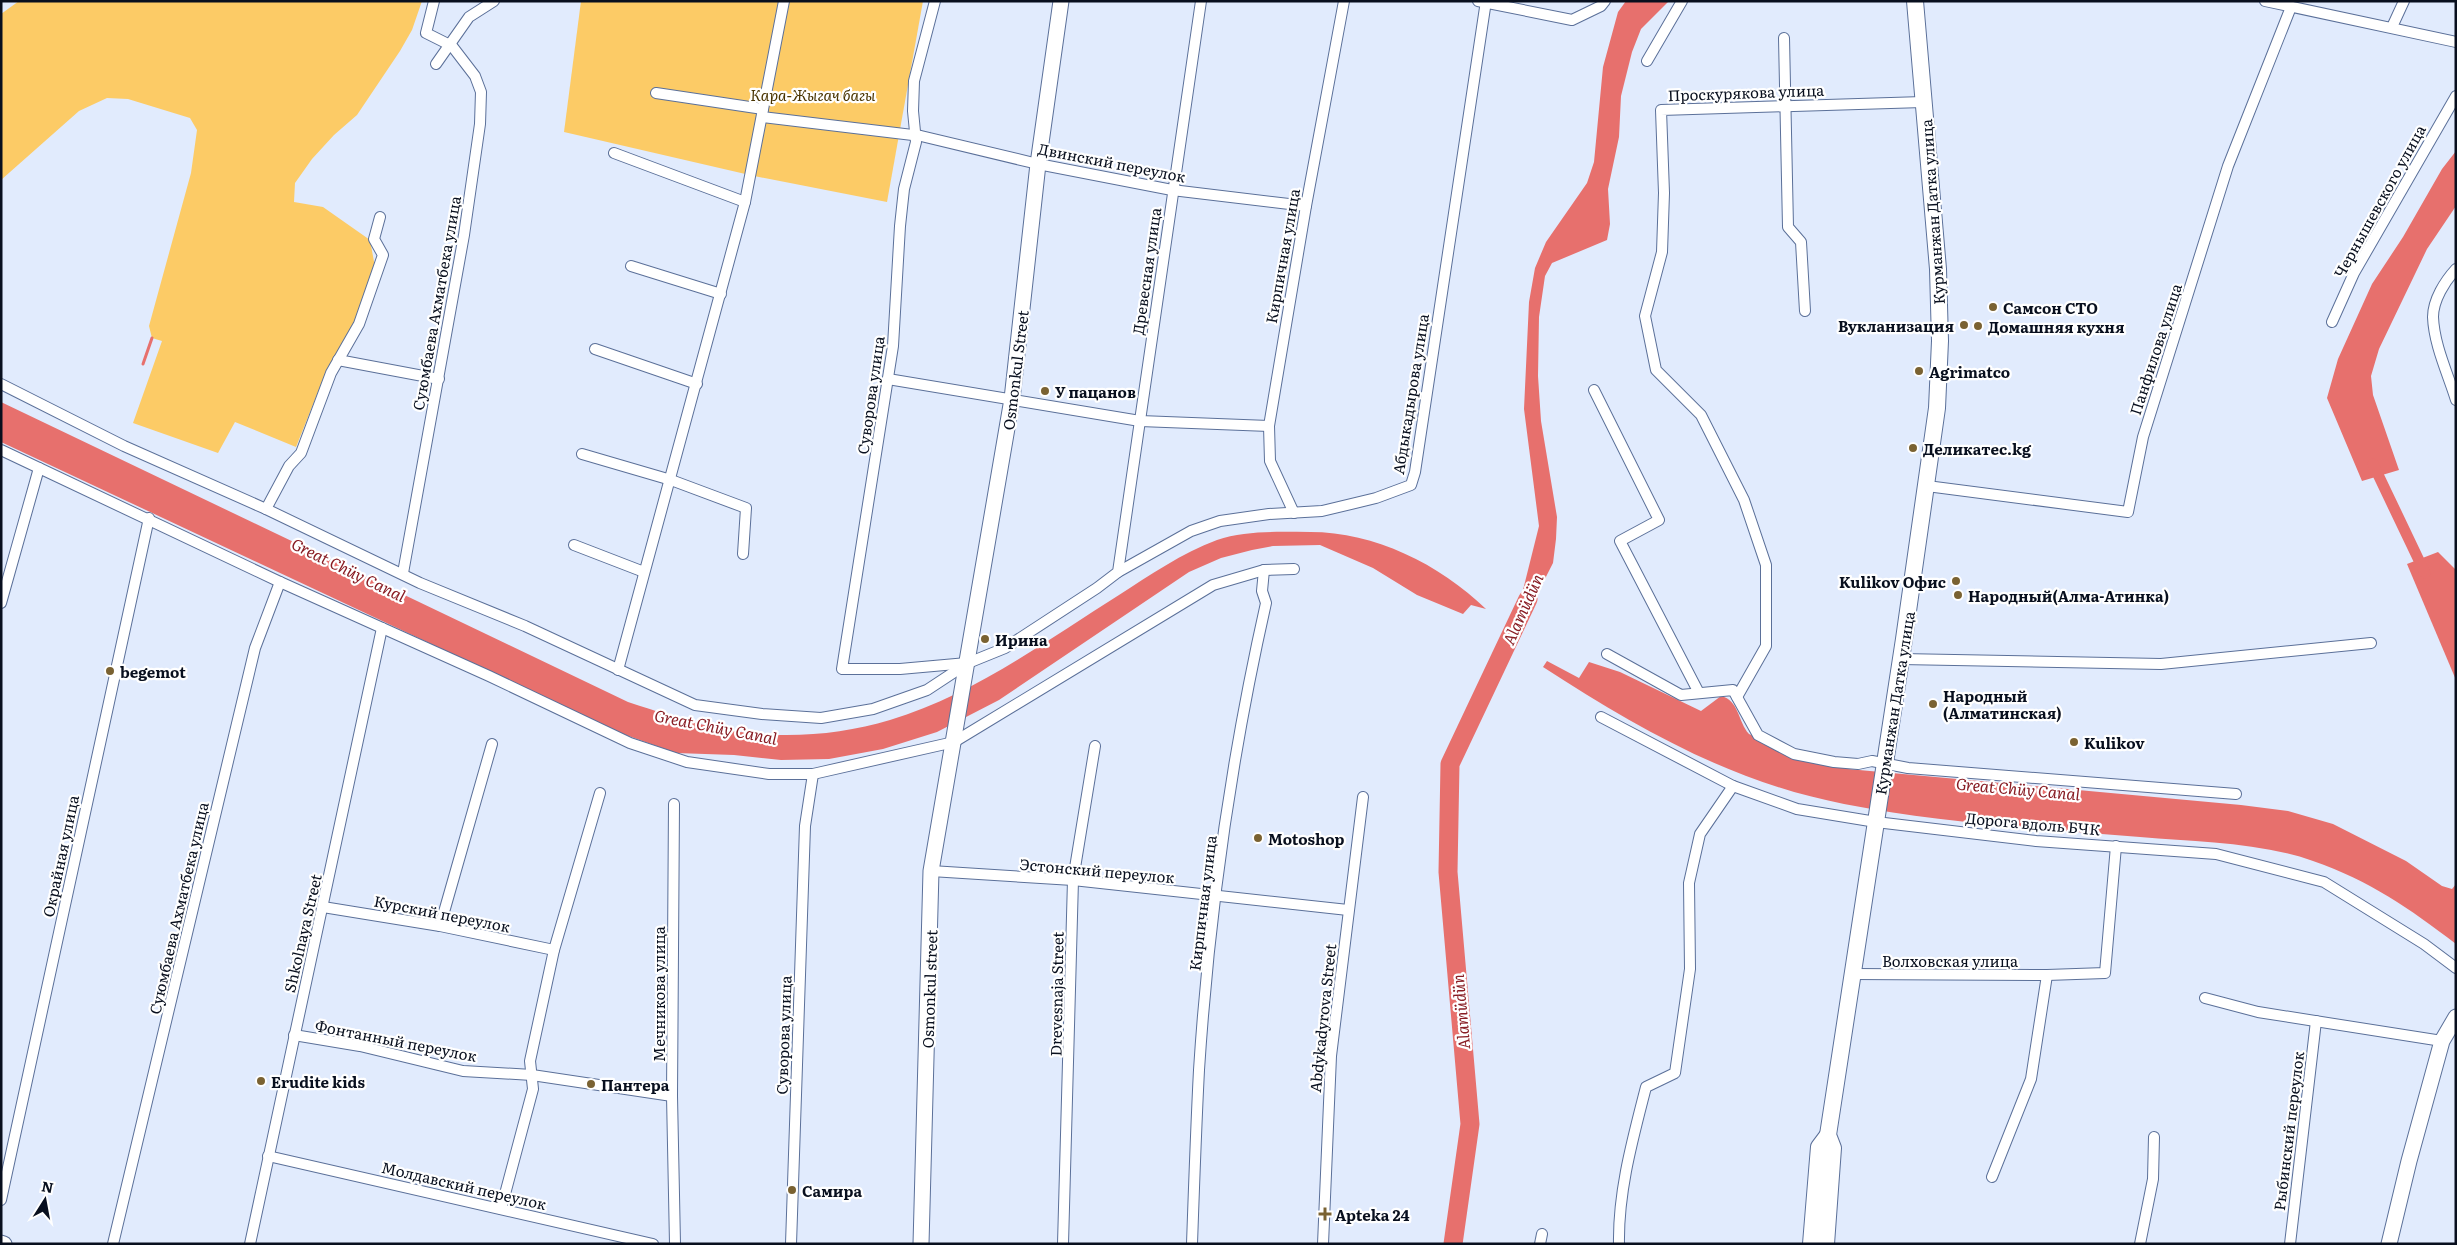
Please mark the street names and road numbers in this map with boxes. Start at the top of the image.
street label: Проскурякова улица [1667,78,1826,106]
street label: Курманжан Датка улица [1914,118,1950,306]
street label: Чернышевского улица [2327,119,2431,282]
street label: Двинский переулок [1036,136,1188,188]
street label: Кирпичная улица [1259,186,1305,325]
street label: Суюмбаева Ахматбека улица [406,193,466,412]
street label: Древесная улица [1126,205,1166,336]
street label: Панфилова улица [2123,279,2187,418]
street label: Osmonkul Street [996,309,1034,431]
street label: Абдыкадырова улица [1386,311,1434,476]
street label: Суворова улица [850,333,890,456]
street label: Курманжан Датка улица [1868,608,1920,797]
street label: Окрайная улица [36,792,84,919]
street label: Суюмбаева Ахматбека улица [142,799,214,1016]
street label: Дорога вдоль БЧК [1965,806,2101,840]
street label: Кирпичная улица [1182,833,1222,972]
street label: Эстонский переулок [1019,852,1175,888]
street label: Shkolnaya Street [277,871,327,995]
street label: Курский переулок [372,889,512,938]
street label: Мечникова улица [647,925,670,1062]
street label: Osmonkul street [915,929,943,1049]
street label: Drevesnaja Street [1043,931,1069,1057]
street label: Abdykadyrova Street [1303,943,1341,1093]
street label: Волховская улица [1882,949,2019,972]
street label: Суворова улица [769,974,797,1095]
street label: Фонтанный переулок [313,1013,479,1067]
street label: Рыбинский переулок [2267,1050,2309,1212]
street label: Молдавский переулок [379,1155,549,1215]

